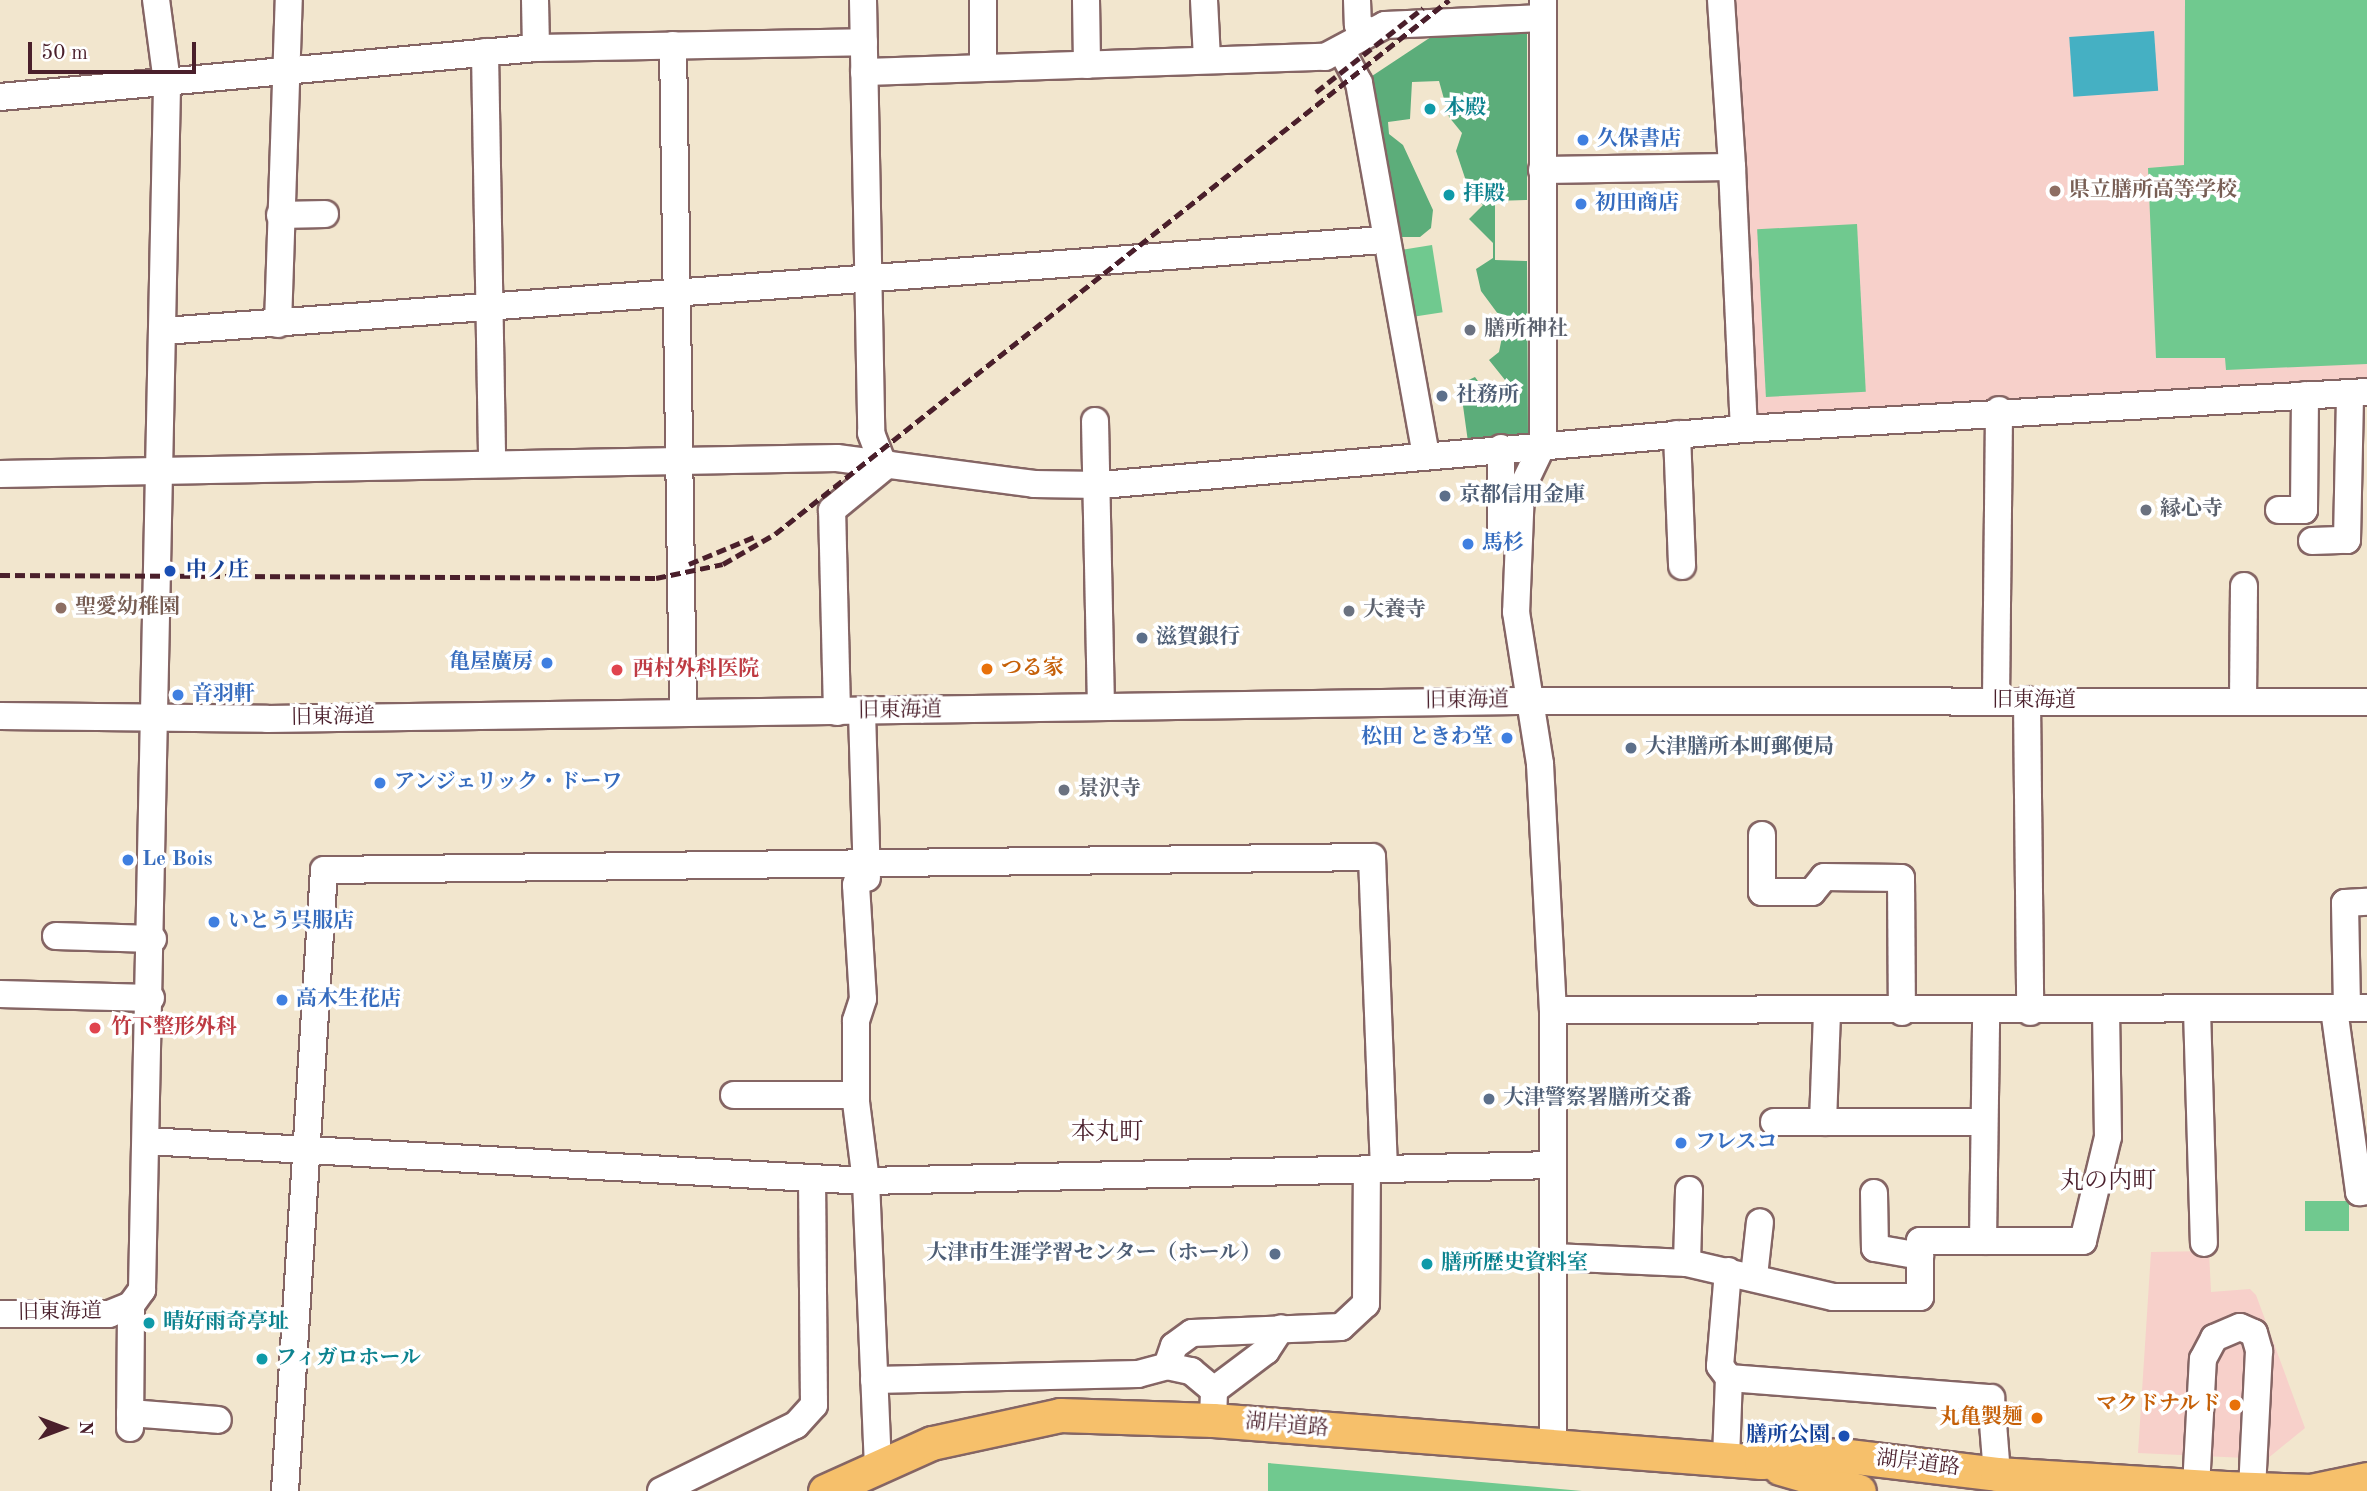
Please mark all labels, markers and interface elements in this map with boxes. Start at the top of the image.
scale bar [32,28,200,72]
text: 50 m [41,43,88,64]
place label: 本殿 [1444,96,1486,122]
marker: 本殿 [1422,101,1438,117]
place label: 久保書店 [1597,127,1681,153]
marker: 久保書店 [1575,132,1591,148]
place label: 県立膳所高等学校 [2069,178,2237,204]
place label: 拝殿 [1463,182,1505,208]
marker: 県立膳所高等学校 [2047,183,2063,199]
marker: 拝殿 [1441,187,1457,203]
place label: 初田商店 [1595,191,1679,217]
marker: 初田商店 [1573,196,1589,212]
place label: 膳所神社 [1484,317,1568,343]
marker: 膳所神社 [1462,322,1478,338]
place label: 社務所 [1456,383,1519,409]
marker: 社務所 [1434,388,1450,404]
place label: 京都信用金庫 [1459,483,1585,509]
marker: 京都信用金庫 [1437,488,1453,504]
place label: 縁心寺 [2160,497,2223,523]
marker: 縁心寺 [2138,502,2154,518]
place label: 馬杉 [1482,531,1524,557]
marker: 馬杉 [1460,536,1476,552]
place label: 中ノ庄 [186,558,249,584]
marker: 中ノ庄 [160,561,180,581]
place label: 聖愛幼稚園 [75,595,180,621]
place label: 大養寺 [1363,598,1426,624]
marker: 聖愛幼稚園 [53,600,69,616]
marker: 大養寺 [1341,603,1357,619]
place label: 滋賀銀行 [1156,625,1240,651]
marker: 滋賀銀行 [1134,630,1150,646]
place label: 亀屋廣房 [449,650,533,676]
marker: 亀屋廣房 [539,655,555,671]
place label: つる家 [1001,656,1064,682]
place label: 西村外科医院 [633,657,759,683]
marker: 西村外科医院 [607,660,627,680]
marker: つる家 [979,661,995,677]
place label: 音羽軒 [192,682,255,708]
marker: 音羽軒 [170,687,186,703]
street label: 旧東海道 [1425,688,1509,714]
street label: 旧東海道 [1992,688,2076,714]
street label: 旧東海道 [858,698,942,724]
street label: 旧東海道 [291,705,375,731]
place label: 松田 ときわ堂 [1361,725,1493,751]
marker: 松田 ときわ堂 [1499,730,1515,746]
place label: 大津膳所本町郵便局 [1645,735,1834,761]
marker: 大津膳所本町郵便局 [1623,740,1639,756]
place label: アンジェリック・ドーワ [394,770,625,796]
marker: アンジェリック・ドーワ [372,775,388,791]
place label: 景沢寺 [1078,777,1141,803]
marker: 景沢寺 [1056,782,1072,798]
place label: Le Bois [142,847,213,873]
marker: Le Bois [120,852,136,868]
place label: いとう呉服店 [228,909,354,935]
marker: いとう呉服店 [206,914,222,930]
place label: 高木生花店 [296,987,401,1013]
marker: 高木生花店 [274,992,290,1008]
place label: 竹下整形外科 [111,1015,237,1041]
marker: 竹下整形外科 [85,1018,105,1038]
place label: 大津警察署膳所交番 [1503,1086,1692,1112]
marker: 大津警察署膳所交番 [1481,1091,1497,1107]
district label: 本丸町 [1071,1120,1143,1148]
place label: フレスコ [1695,1130,1779,1156]
marker: フレスコ [1673,1135,1689,1151]
district label: 丸の内町 [2060,1169,2156,1197]
place label: 大津市生涯学習センター（ホール） [925,1241,1261,1267]
marker: 大津市生涯学習センター（ホール） [1267,1246,1283,1262]
place label: 膳所歴史資料室 [1441,1251,1588,1277]
marker: 膳所歴史資料室 [1419,1256,1435,1272]
street label: 旧東海道 [18,1300,102,1326]
place label: 晴好雨奇亭址 [163,1310,289,1336]
marker: 晴好雨奇亭址 [141,1315,157,1331]
place label: フィガロホール [276,1346,423,1372]
marker: フィガロホール [254,1351,270,1367]
place label: マクドナルド [2095,1392,2221,1418]
north arrow [28,1393,98,1463]
marker: マクドナルド [2227,1397,2243,1413]
place label: 丸亀製麺 [1939,1405,2023,1431]
street label: 湖岸道路 [1244,1410,1330,1442]
marker: 丸亀製麺 [2029,1410,2045,1426]
text: N [75,1421,94,1435]
place label: 膳所公園 [1746,1423,1830,1449]
marker: 膳所公園 [1836,1428,1852,1444]
street label: 湖岸道路 [1875,1446,1961,1482]

